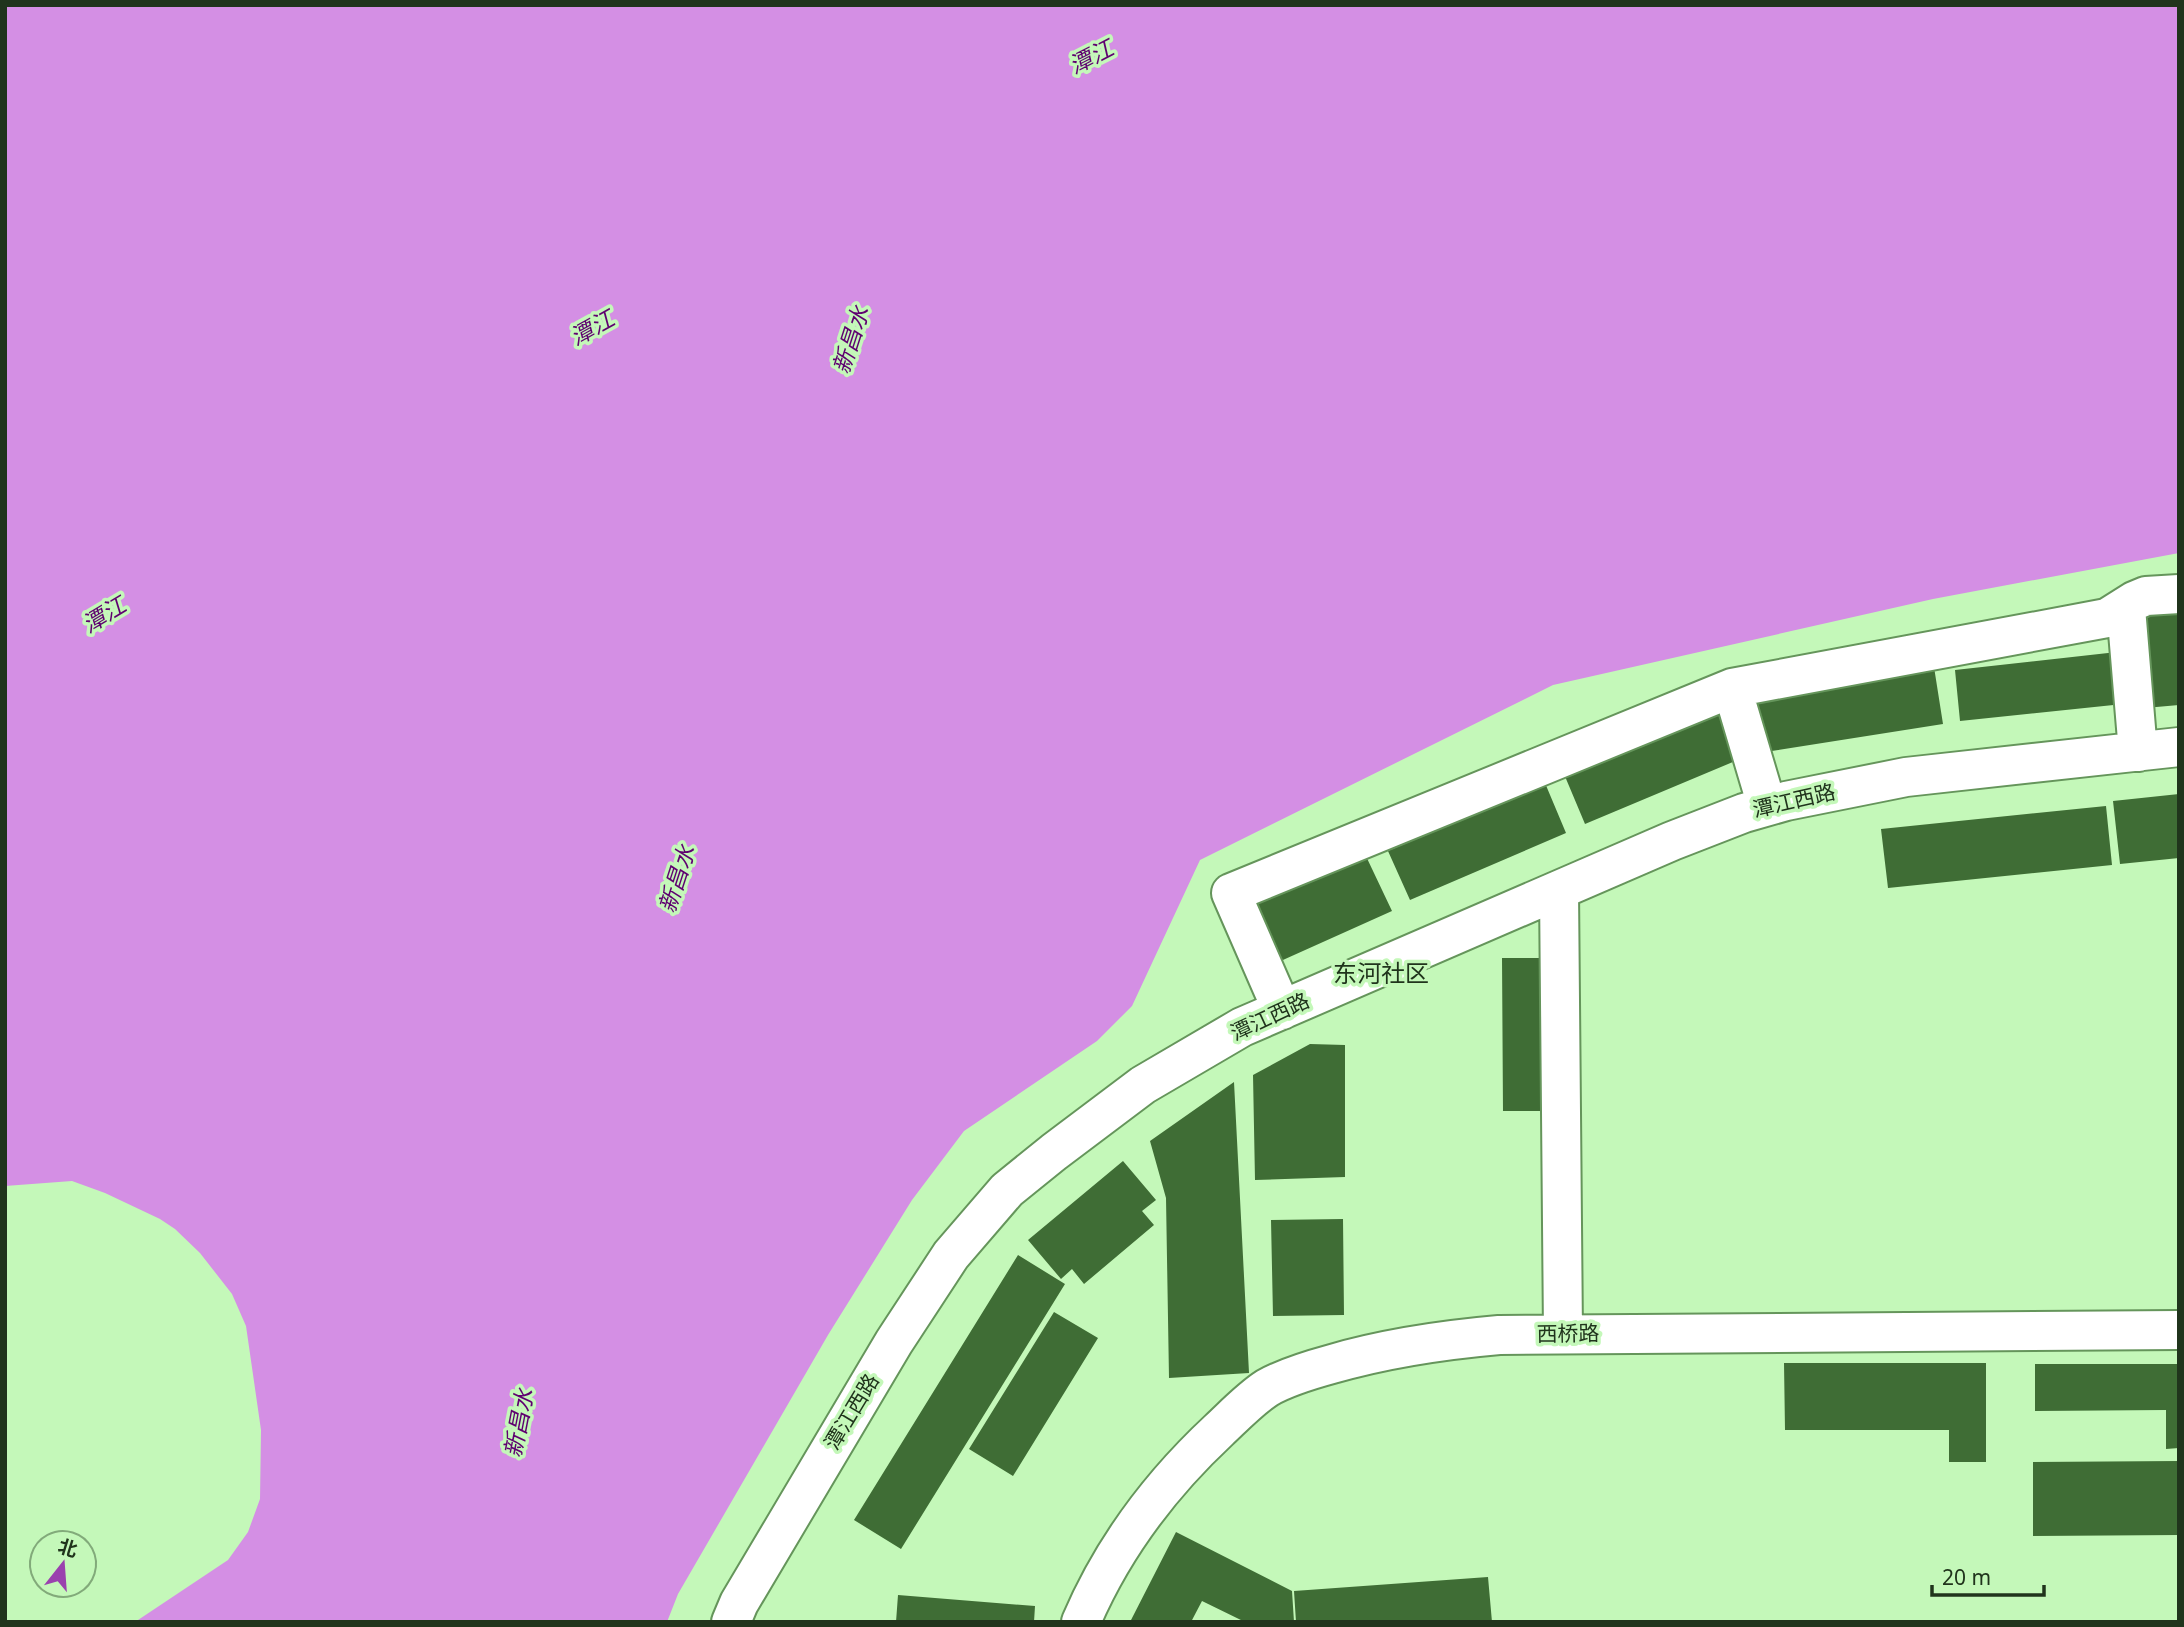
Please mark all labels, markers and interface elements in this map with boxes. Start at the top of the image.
water label: 潭江 [1063,30,1121,81]
water label: 潭江 [564,301,622,352]
water label: 新昌水 [824,301,876,377]
water label: 潭江 [76,587,134,640]
street label: 潭江西路 [1750,777,1838,823]
water label: 新昌水 [650,840,702,916]
district label: 东河社区 [1333,956,1429,989]
street label: 潭江西路 [1226,986,1314,1047]
street label: 西桥路 [1536,1318,1600,1348]
street label: 潭江西路 [818,1368,885,1455]
water label: 新昌水 [496,1385,540,1460]
north arrow [28,1529,98,1599]
text: 北 [55,1533,81,1563]
scale bar [1932,1554,2044,1598]
text: 20 m [1942,1563,1991,1591]

